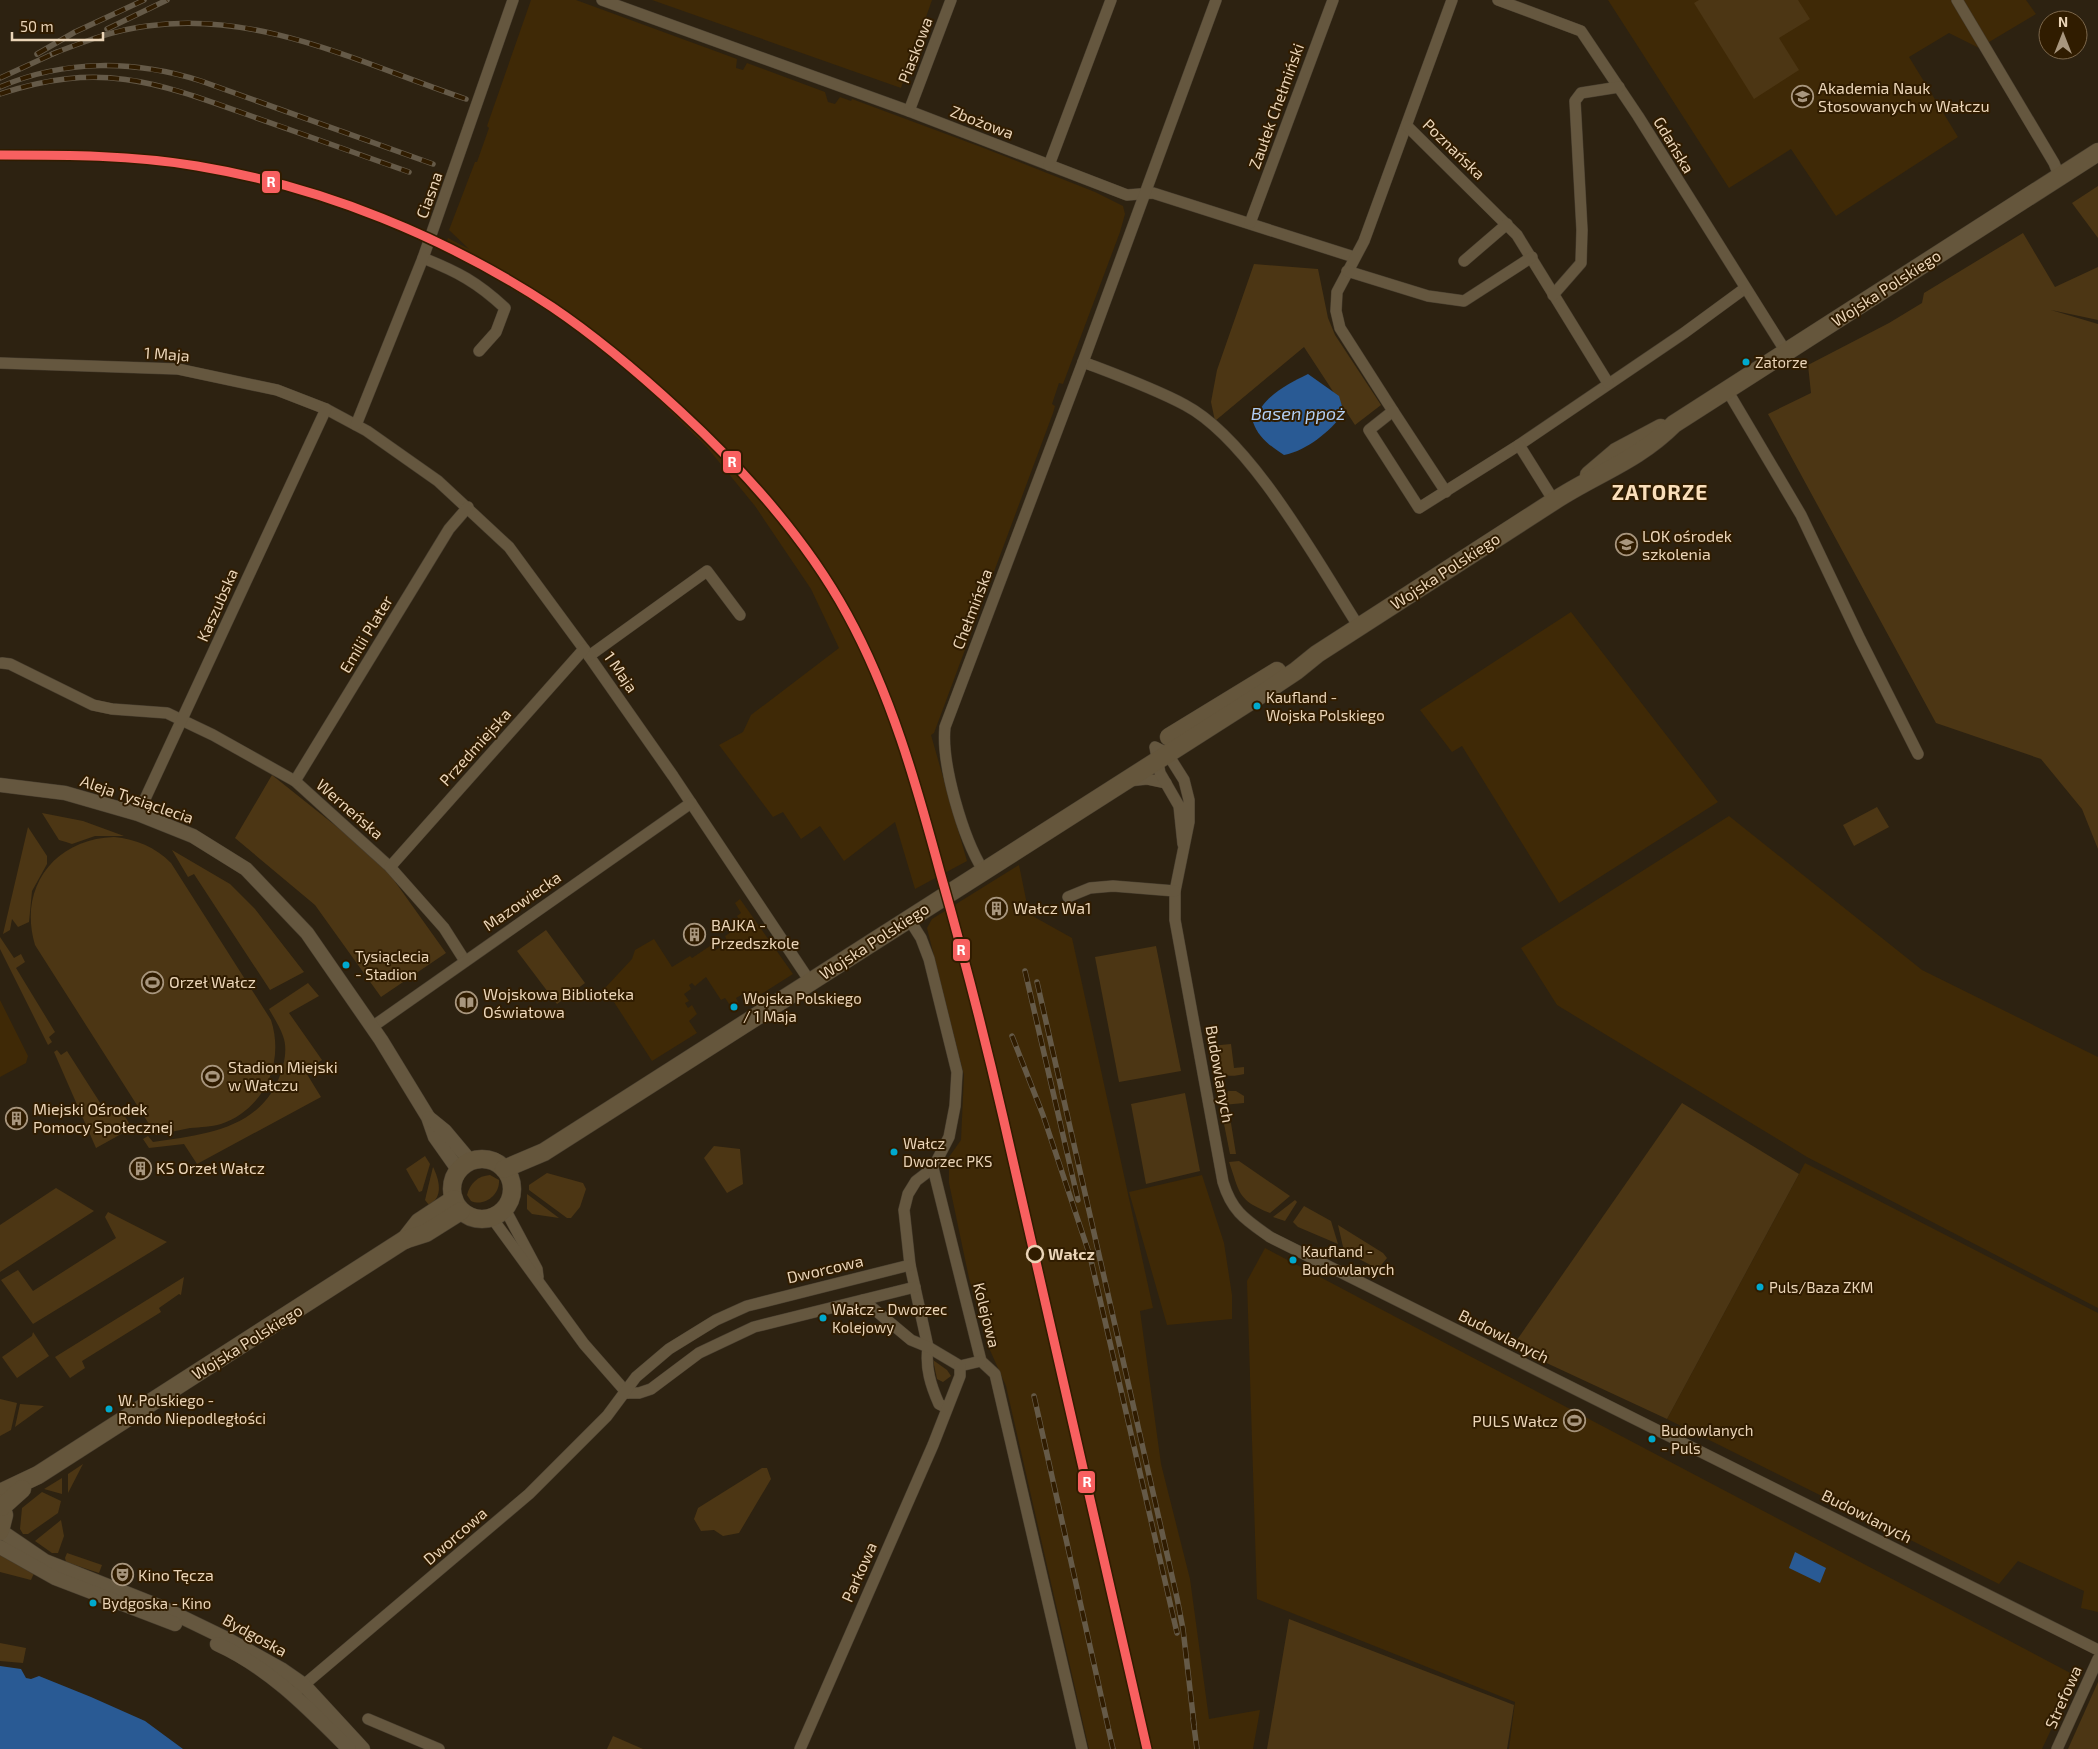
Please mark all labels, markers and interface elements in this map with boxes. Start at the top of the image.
scale bar [12,10,104,42]
north arrow [2038,10,2088,60]
text: N [2058,13,2068,30]
street label: Piaskowa [893,14,936,86]
text: 50 m [20,17,54,35]
street label: Zaułek Chełmiński [1244,40,1307,171]
place label: Akademia Nauk Stosowanych w Wałczu [1818,78,1990,115]
school or university icon: Akademia Nauk Stosowanych w Wałczu [1790,85,1814,109]
street label: Zbożowa [948,101,1017,142]
street label: Gdańska [1650,113,1699,176]
street label: Poznańska [1419,114,1489,183]
street label: Ciasna [411,169,446,221]
line badge: R [261,170,281,194]
text: R [266,173,276,190]
street label: Wojska Polskiego [1827,245,1945,331]
street label: 1 Maja [144,342,190,366]
place label: Zatorze [1755,353,1808,371]
marker: Zatorze [1741,357,1751,367]
water label: Basen ppoż [1251,402,1345,424]
line badge: R [722,450,742,474]
text: R [727,453,737,470]
district label: ZATORZE [1612,479,1708,504]
place label: LOK ośrodek szkolenia [1642,526,1732,563]
street label: Wojska Polskiego [1386,528,1504,614]
school or university icon: LOK ośrodek szkolenia [1614,533,1638,557]
street label: Kaszubska [192,565,241,644]
street label: Chełmińska [948,566,996,652]
street label: Emilii Plater [335,591,396,676]
street label: 1 Maja [600,648,642,696]
place label: Kaufland - Wojska Polskiego [1266,688,1385,725]
marker: Kaufland - Wojska Polskiego [1252,701,1262,711]
street label: Przedmiejska [435,704,515,790]
street label: Aleja Tysiąclecia [78,770,196,828]
street label: Werneńska [313,775,388,843]
street label: Mazowiecka [479,867,564,934]
building icon: Wałcz Wa1 [985,896,1009,920]
street label: Wojska Polskiego [815,898,933,984]
place label: Wałcz Wa1 [1013,898,1091,917]
place label: BAJKA - Przedszkole [711,915,799,952]
building icon: BAJKA - Przedszkole [683,922,707,946]
line badge: R [952,938,971,962]
text: R [956,941,966,958]
place label: Tysiąclecia - Stadion [355,947,429,983]
marker: Tysiąclecia - Stadion [341,960,351,970]
sports icon: Orzeł Wałcz [141,970,165,994]
place label: Orzeł Wałcz [169,972,256,991]
place label: Wojskowa Biblioteka Oświatowa [483,984,634,1021]
place label: Wojska Polskiego / 1 Maja [743,989,862,1026]
library icon: Wojskowa Biblioteka Oświatowa [455,991,479,1015]
marker: Wojska Polskiego / 1 Maja [729,1002,739,1012]
street label: Budowlanych [1203,1024,1238,1124]
place label: Stadion Miejski w Wałczu [228,1057,338,1094]
sports icon: Stadion Miejski w Wałczu [200,1064,224,1088]
place label: Miejski Ośrodek Pomocy Społecznej [33,1099,173,1137]
building icon: Miejski Ośrodek Pomocy Społecznej [5,1106,29,1130]
place label: Wałcz Dworzec PKS [903,1134,992,1170]
marker: Wałcz Dworzec PKS [889,1147,899,1157]
building icon: KS Orzeł Wałcz [128,1156,152,1180]
place label: KS Orzeł Wałcz [156,1158,265,1177]
place label: Kaufland - Budowlanych [1302,1242,1395,1278]
place label: Wałcz [1048,1244,1095,1263]
marker: Wałcz [1026,1245,1044,1263]
street label: Dworcowa [785,1251,865,1287]
marker: Kaufland - Budowlanych [1288,1255,1298,1265]
place label: Puls/Baza ZKM [1769,1278,1874,1296]
street label: Kolejowa [969,1280,1005,1350]
marker: Puls/Baza ZKM [1755,1282,1765,1292]
street label: Wojska Polskiego [188,1300,306,1384]
place label: Wałcz - Dworzec Kolejowy [832,1300,947,1337]
street label: Budowlanych [1456,1305,1553,1366]
marker: Wałcz - Dworzec Kolejowy [818,1313,828,1323]
place label: W. Polskiego - Rondo Niepodległości [118,1391,266,1427]
marker: W. Polskiego - Rondo Niepodległości [104,1404,114,1414]
sports icon: PULS Wałcz [1562,1409,1586,1433]
place label: PULS Wałcz [1472,1411,1558,1430]
place label: Budowlanych - Puls [1661,1421,1754,1457]
marker: Budowlanych - Puls [1647,1434,1657,1444]
line badge: R [1077,1470,1096,1494]
text: R [1082,1473,1092,1490]
street label: Budowlanych [1819,1485,1916,1546]
street label: Dworcowa [419,1503,490,1568]
street label: Parkowa [837,1539,880,1605]
theatre icon: Kino Tęcza [110,1563,134,1587]
place label: Kino Tęcza [138,1565,214,1584]
place label: Bydgoska - Kino [102,1594,211,1612]
marker: Bydgoska - Kino [88,1598,98,1608]
street label: Bydgoska [220,1609,291,1660]
street label: Strefowa [2040,1662,2085,1731]

